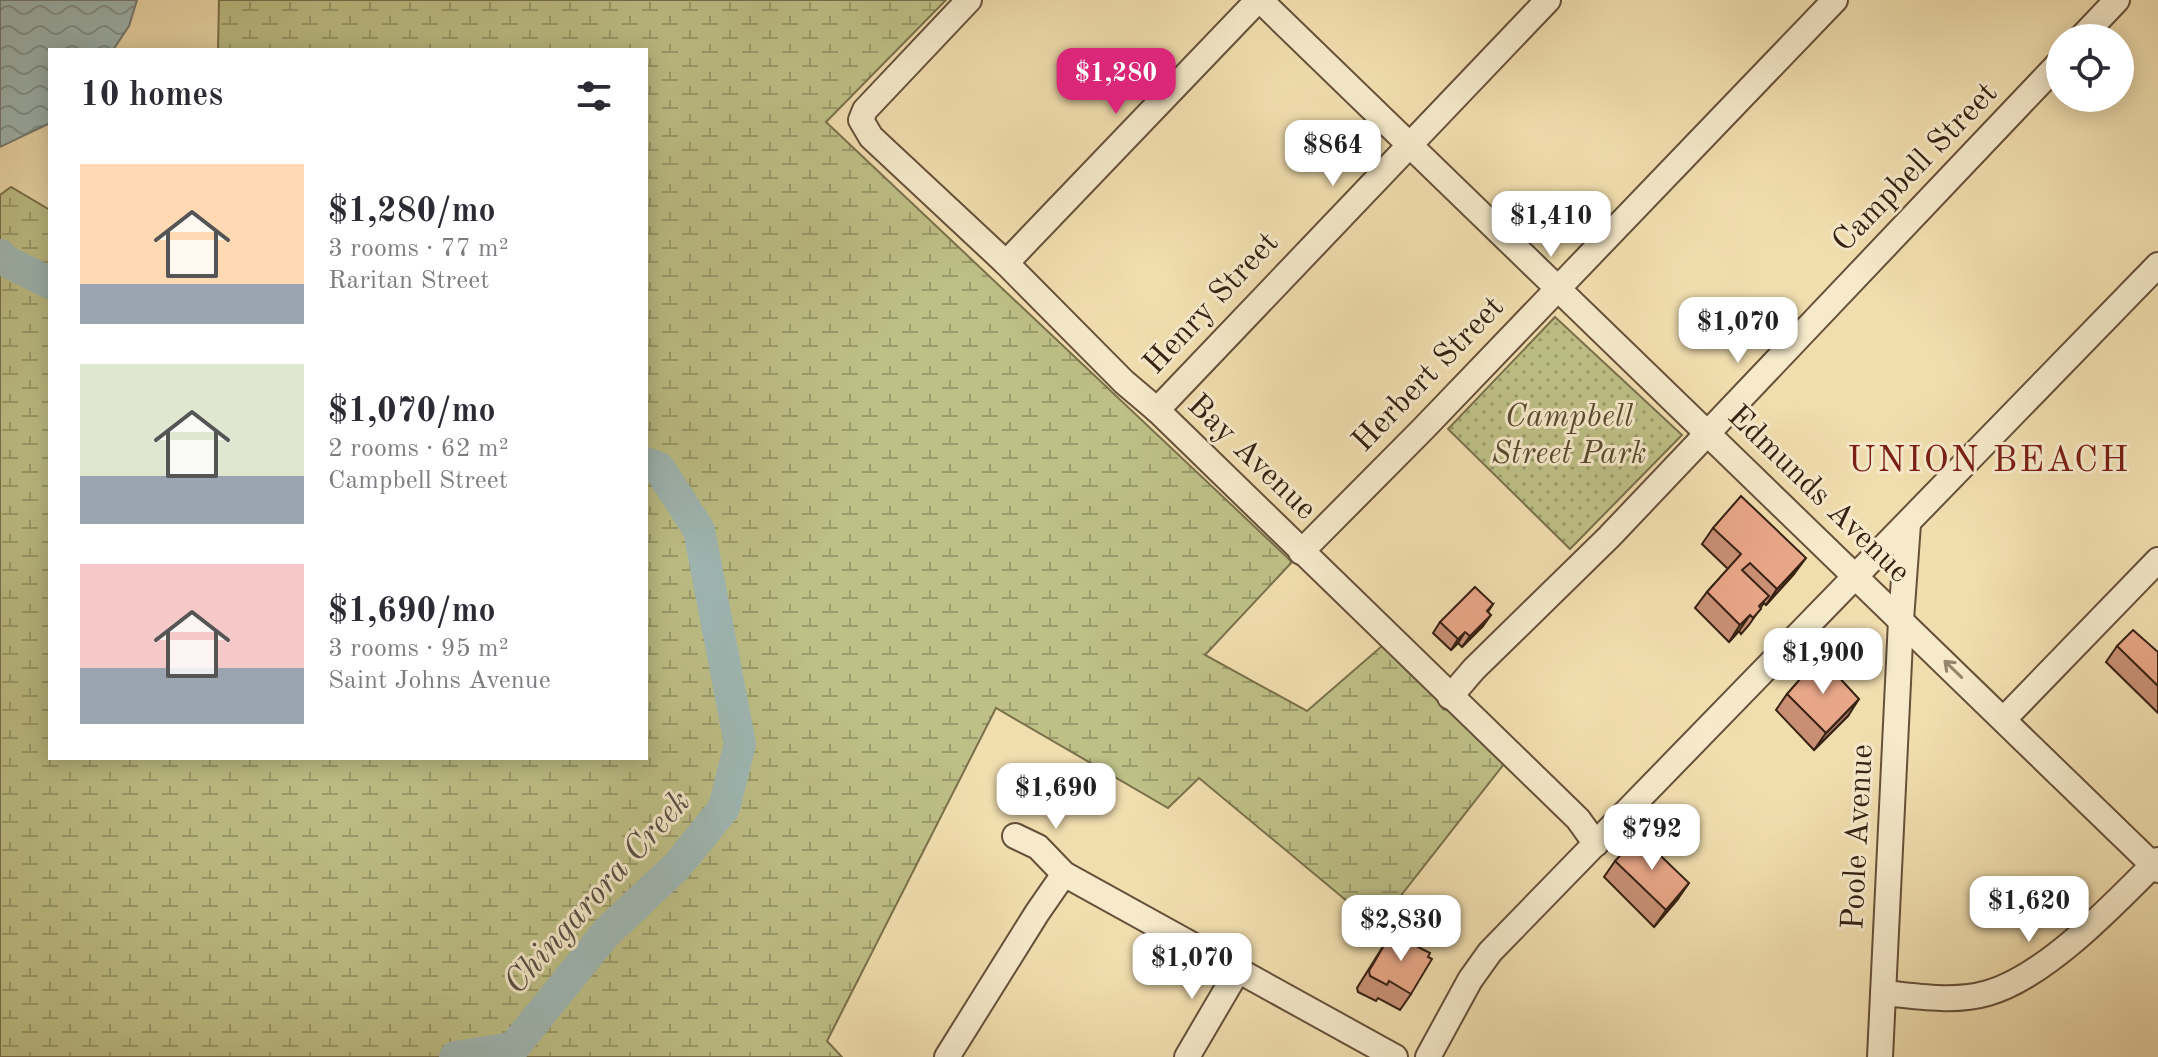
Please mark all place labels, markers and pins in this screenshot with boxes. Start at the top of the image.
pin: $1,280 [1051,48,1181,116]
pin: $864 [1286,120,1380,188]
pin: $1,410 [1486,191,1616,259]
pin: $1,070 [1673,297,1803,365]
pin: $1,900 [1758,628,1888,696]
pin: $1,690 [991,763,1121,831]
pin: $792 [1605,804,1699,872]
pin: $1,620 [1964,876,2094,944]
pin: $2,830 [1336,895,1466,963]
pin: $1,070 [1127,933,1257,1001]

